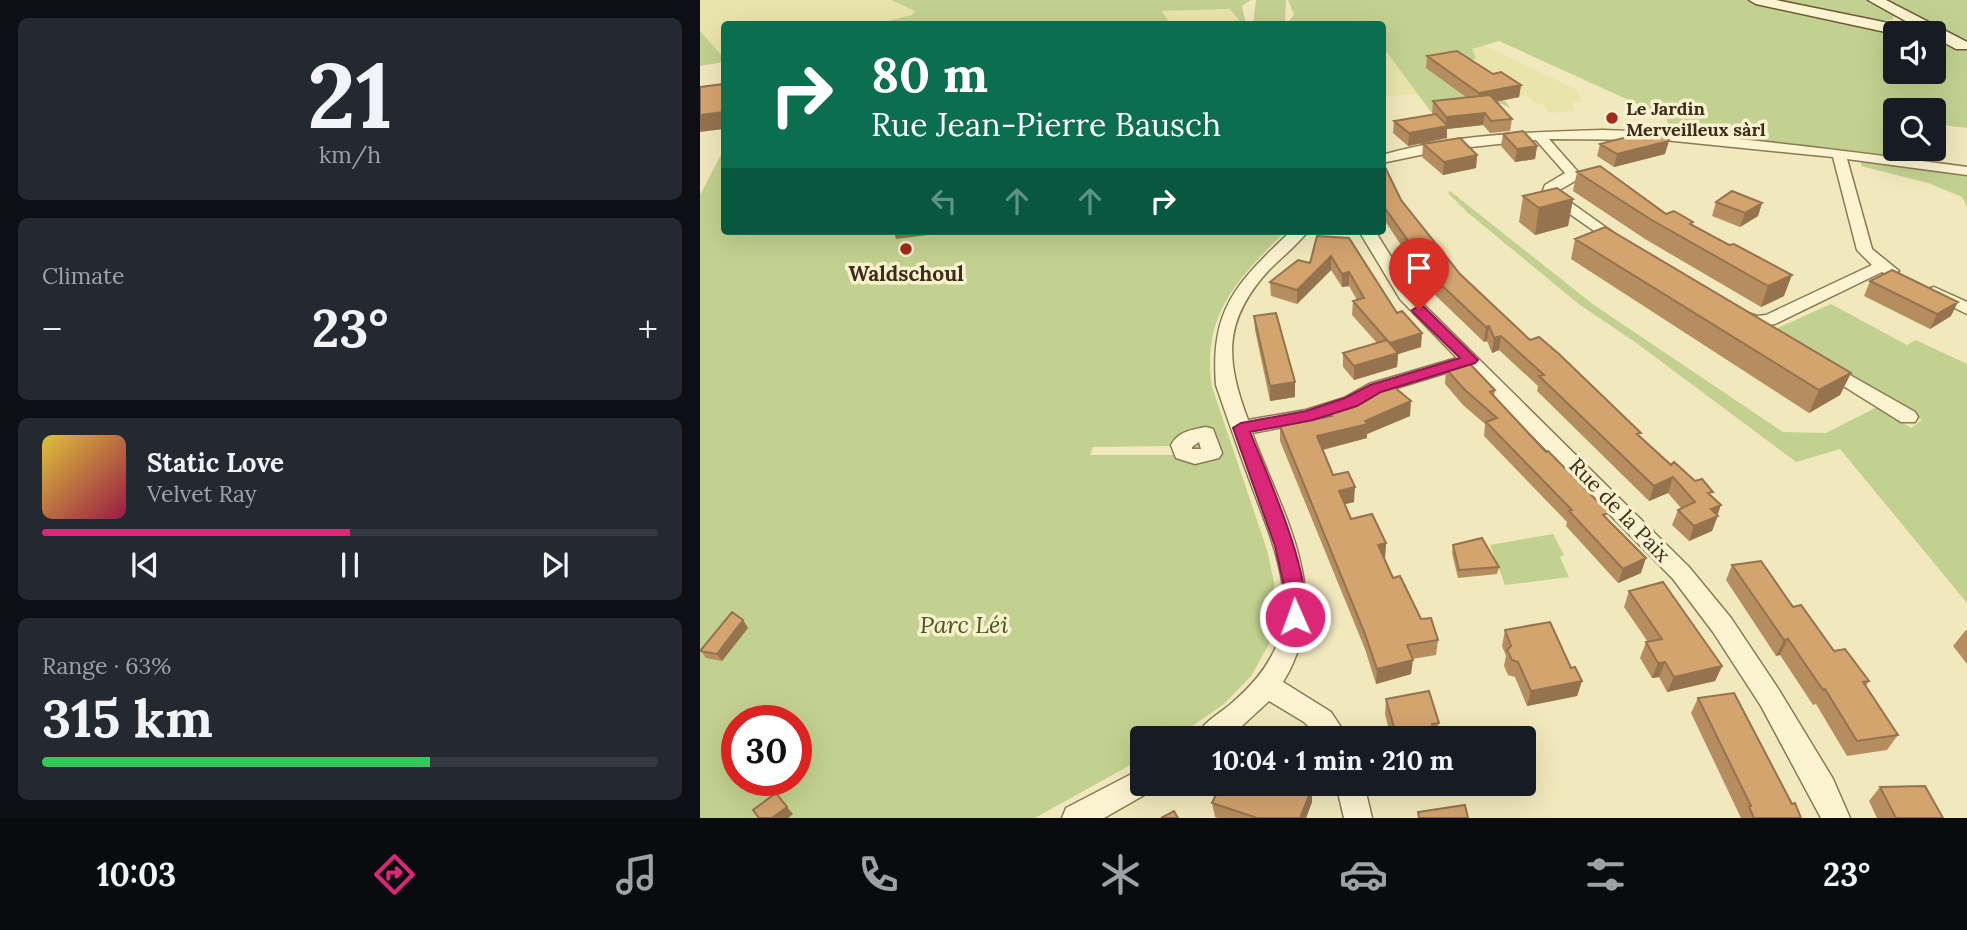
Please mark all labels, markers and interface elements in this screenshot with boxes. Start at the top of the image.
map controls [1883,21,1946,161]
button: sound [1883,21,1946,84]
text: 21 [307,36,393,153]
text: 80 m [871,43,988,105]
icon: right [756,49,847,140]
place label: Le Jardin Merveilleux sàrl [1626,97,1766,141]
button: search [1883,98,1946,161]
text: Rue Jean-Pierre Bausch [871,104,1221,145]
marker: Le Jardin Merveilleux sàrl [1604,110,1620,126]
text: km/h [319,140,381,169]
icon: left [925,182,963,220]
icon: ahead [998,182,1036,220]
icon: ahead [1071,182,1109,220]
icon: right [1144,182,1182,220]
pin [1389,238,1449,310]
marker: Waldschoul [898,241,914,257]
icon: arrive [1400,249,1438,287]
place label: Waldschoul [848,260,964,287]
text: Climate [42,261,124,290]
text: 23° [312,295,388,361]
text: − [42,305,62,353]
text: + [638,305,658,353]
text: Static Love [147,446,284,479]
street label: Rue de la Paix [1564,452,1676,568]
text: Velvet Ray [147,479,257,508]
icon: previous [126,546,164,584]
icon: pause [331,546,369,584]
icon: next [536,546,574,584]
position arrow [1258,580,1332,654]
park label: Parc Léi [920,609,1008,640]
text: Range · 63% [42,651,171,680]
text: 315 km [42,685,213,751]
speed limit sign: 30 [721,705,812,796]
text: 10:04 · 1 min · 210 m [1212,744,1454,777]
icon: directions [370,850,419,899]
icon: music [612,850,661,899]
icon: phone [854,850,903,899]
icon: climate [1096,850,1145,899]
icon: car [1339,850,1388,899]
icon: filters [1581,850,1630,899]
text: 10:03 [97,854,176,895]
text: 23° [1823,854,1870,895]

